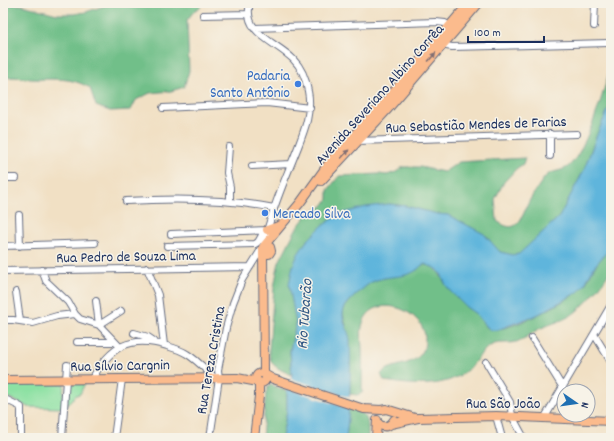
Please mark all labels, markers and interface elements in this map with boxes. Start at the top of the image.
scale bar [468,18,544,44]
street label: Avenida Severiano Albino Corrêa [311,19,451,171]
text: 100 m [474,25,501,42]
one-way arrow [428,52,437,63]
place label: Padaria Santo Antônio [210,66,291,105]
marker: Padaria Santo Antônio [293,79,303,89]
street label: Rua Sebastião Mendes de Farias [385,112,567,140]
one-way arrow [341,149,350,159]
place label: Mercado Silva [273,204,351,226]
marker: Mercado Silva [260,208,270,218]
street label: Rua Pedro de Souza Lima [56,246,197,270]
water label: Rio Tubarão [292,277,319,350]
street label: Rua Tereza Cristina [192,304,232,416]
street label: Rua Sílvio Cargnin [70,355,170,379]
north arrow [556,383,596,423]
street label: Rua São João [466,394,541,416]
text: N [575,400,592,410]

